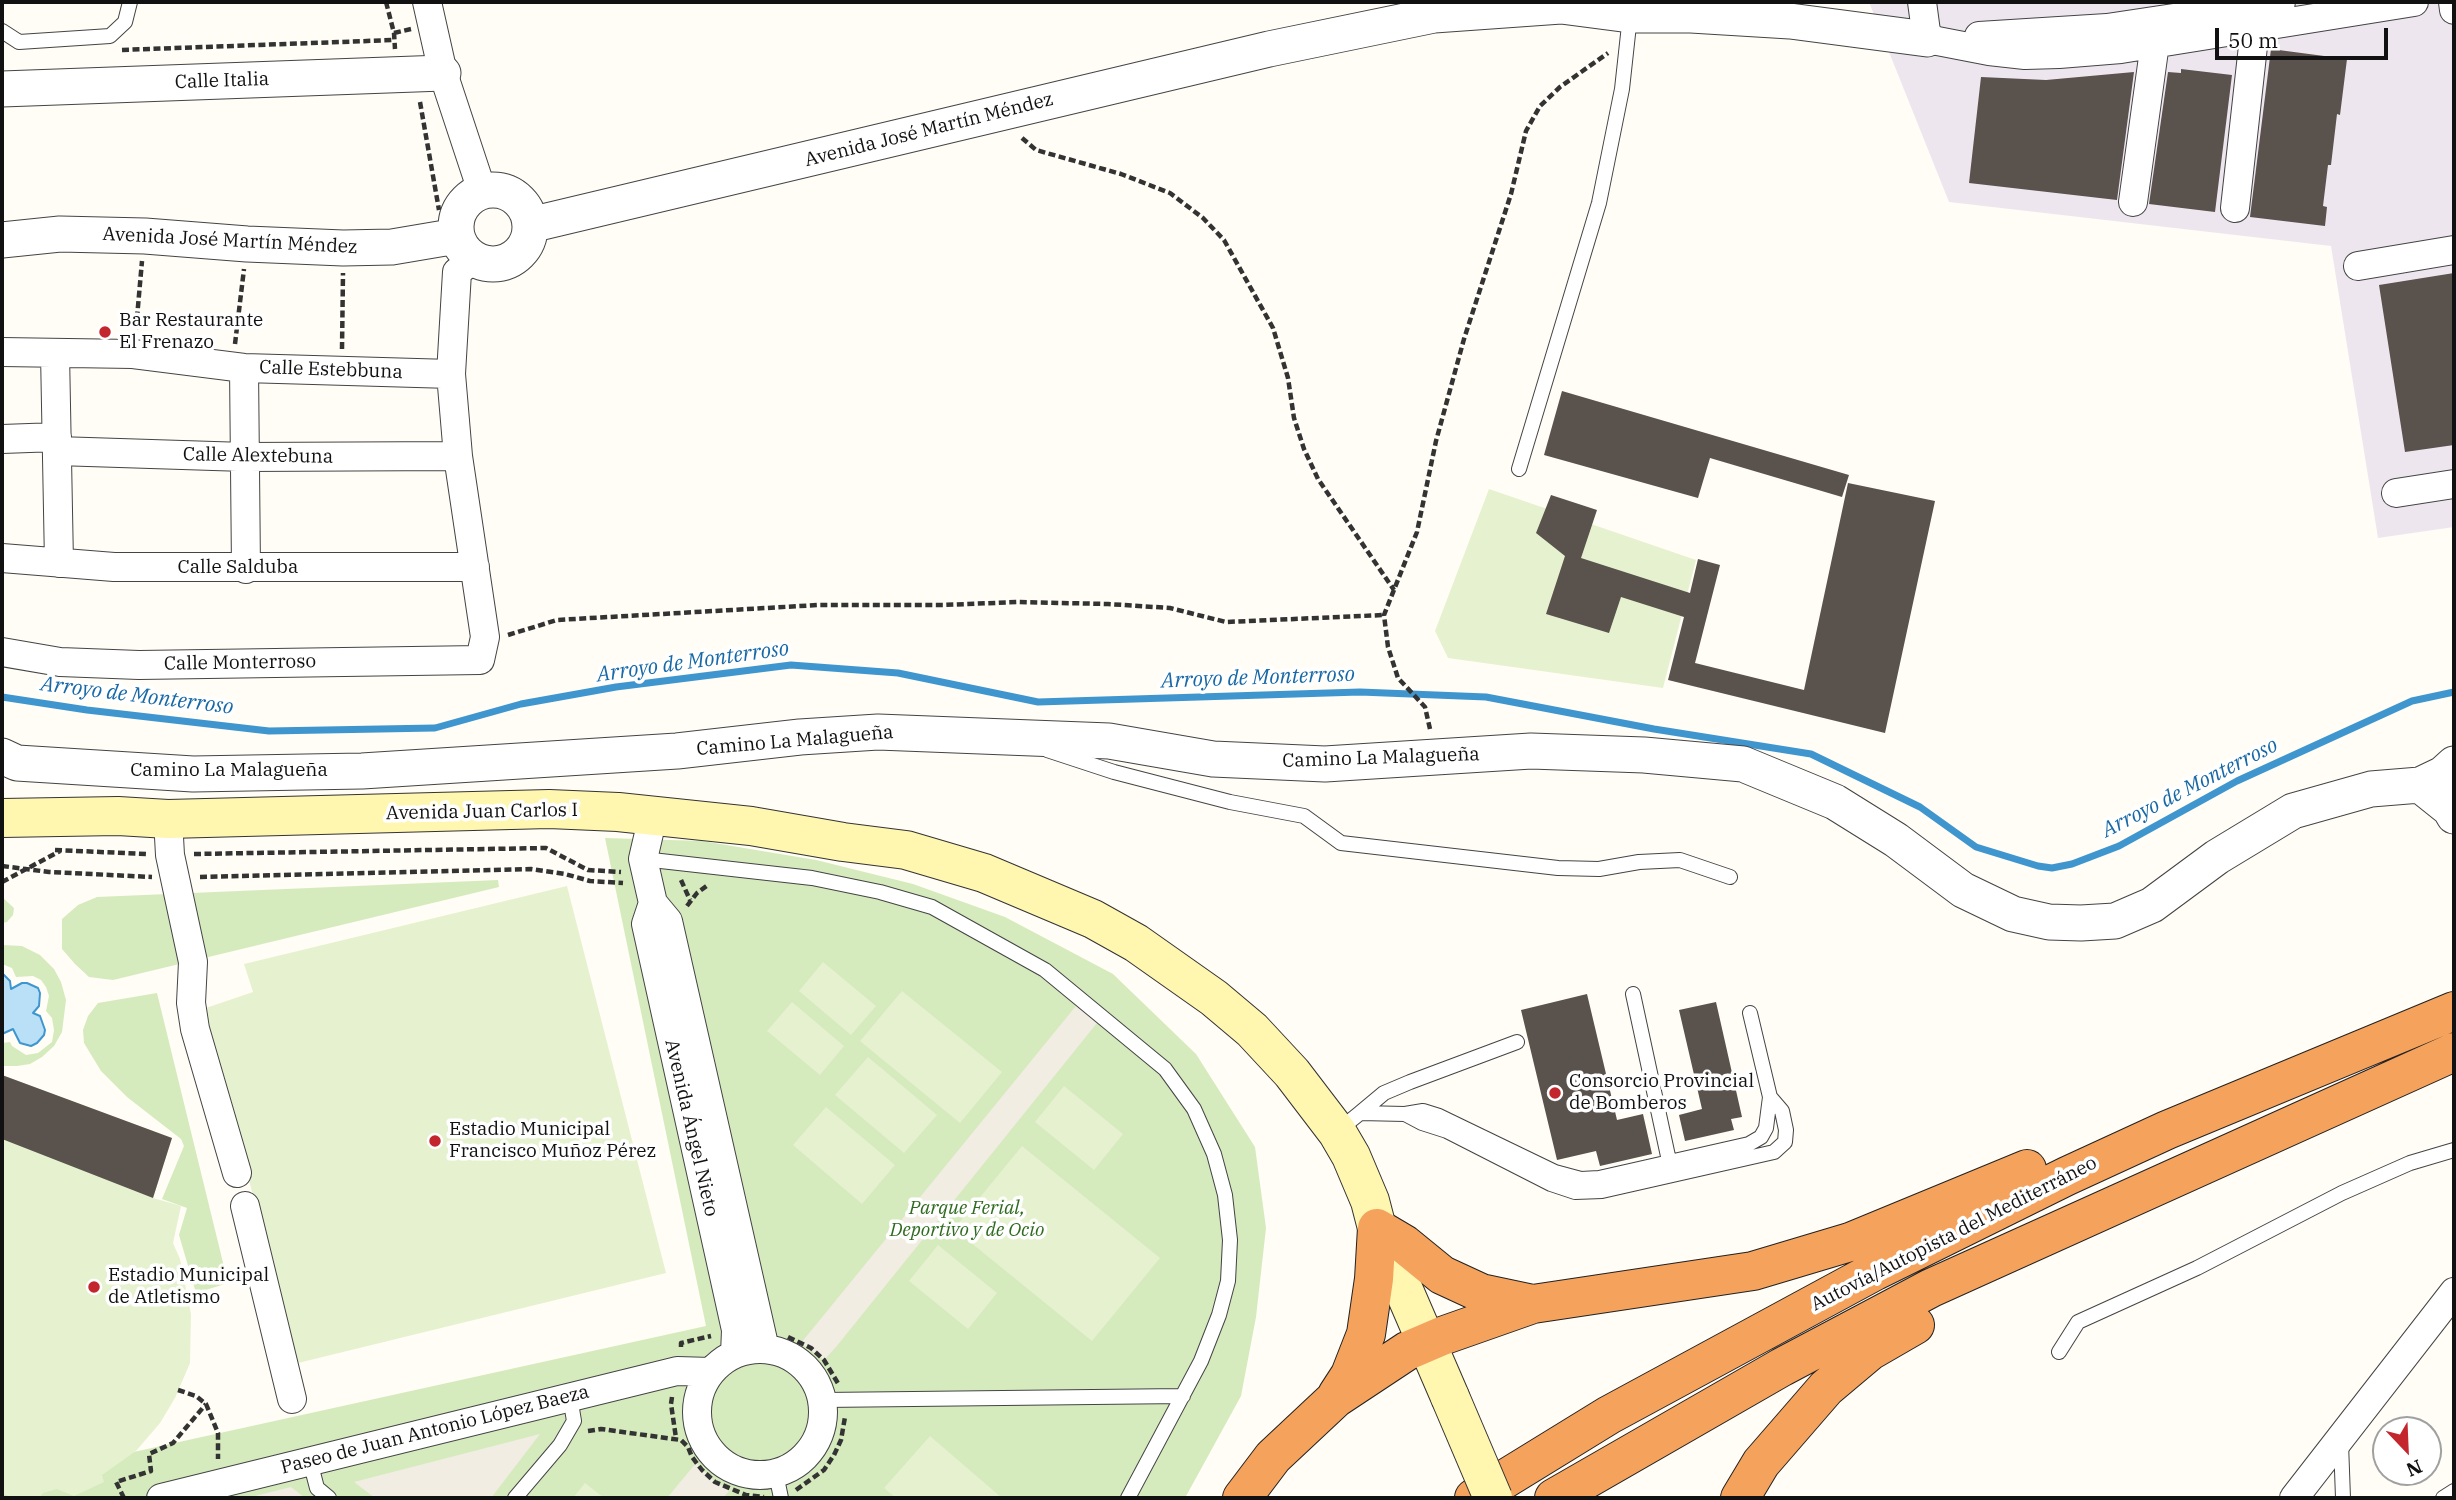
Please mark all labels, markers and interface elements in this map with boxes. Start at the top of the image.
scale bar [2218,14,2391,58]
text: 50 m [2228,26,2278,54]
street label: Calle Italia [175,68,269,94]
street label: Avenida José Martín Méndez [802,88,1056,172]
street label: Avenida José Martín Méndez [102,223,358,259]
place label: Bar Restaurante El Frenazo [119,310,263,354]
marker: Bar Restaurante El Frenazo [97,324,113,340]
street label: Calle Estebbuna [259,356,403,384]
street label: Calle Alextebuna [183,443,333,469]
street label: Calle Salduba [178,557,298,579]
water label: Arroyo de Monterroso [595,636,791,688]
street label: Calle Monterroso [164,650,316,676]
water label: Arroyo de Monterroso [1161,662,1355,694]
water label: Arroyo de Monterroso [39,672,235,720]
street label: Camino La Malagueña [696,721,894,761]
water label: Arroyo de Monterroso [2098,733,2282,843]
street label: Camino La Malagueña [1282,743,1480,773]
street label: Camino La Malagueña [130,760,328,782]
street label: Avenida Juan Carlos I [386,799,578,825]
street label: Avenida Ángel Nieto [660,1037,722,1219]
place label: Consorcio Provincial de Bomberos [1569,1071,1754,1115]
marker: Consorcio Provincial de Bomberos [1547,1085,1563,1101]
place label: Estadio Municipal Francisco Muñoz Pérez [449,1119,656,1163]
marker: Estadio Municipal Francisco Muñoz Pérez [427,1133,443,1149]
street label: Autovía/Autopista del Mediterráneo [1807,1152,2101,1316]
park label: Parque Ferial, Deportivo y de Ocio [890,1198,1044,1242]
place label: Estadio Municipal de Atletismo [108,1265,269,1309]
marker: Estadio Municipal de Atletismo [86,1279,102,1295]
street label: Paseo de Juan Antonio López Baeza [278,1381,592,1479]
north arrow [2372,1416,2442,1486]
text: N [2403,1455,2426,1482]

